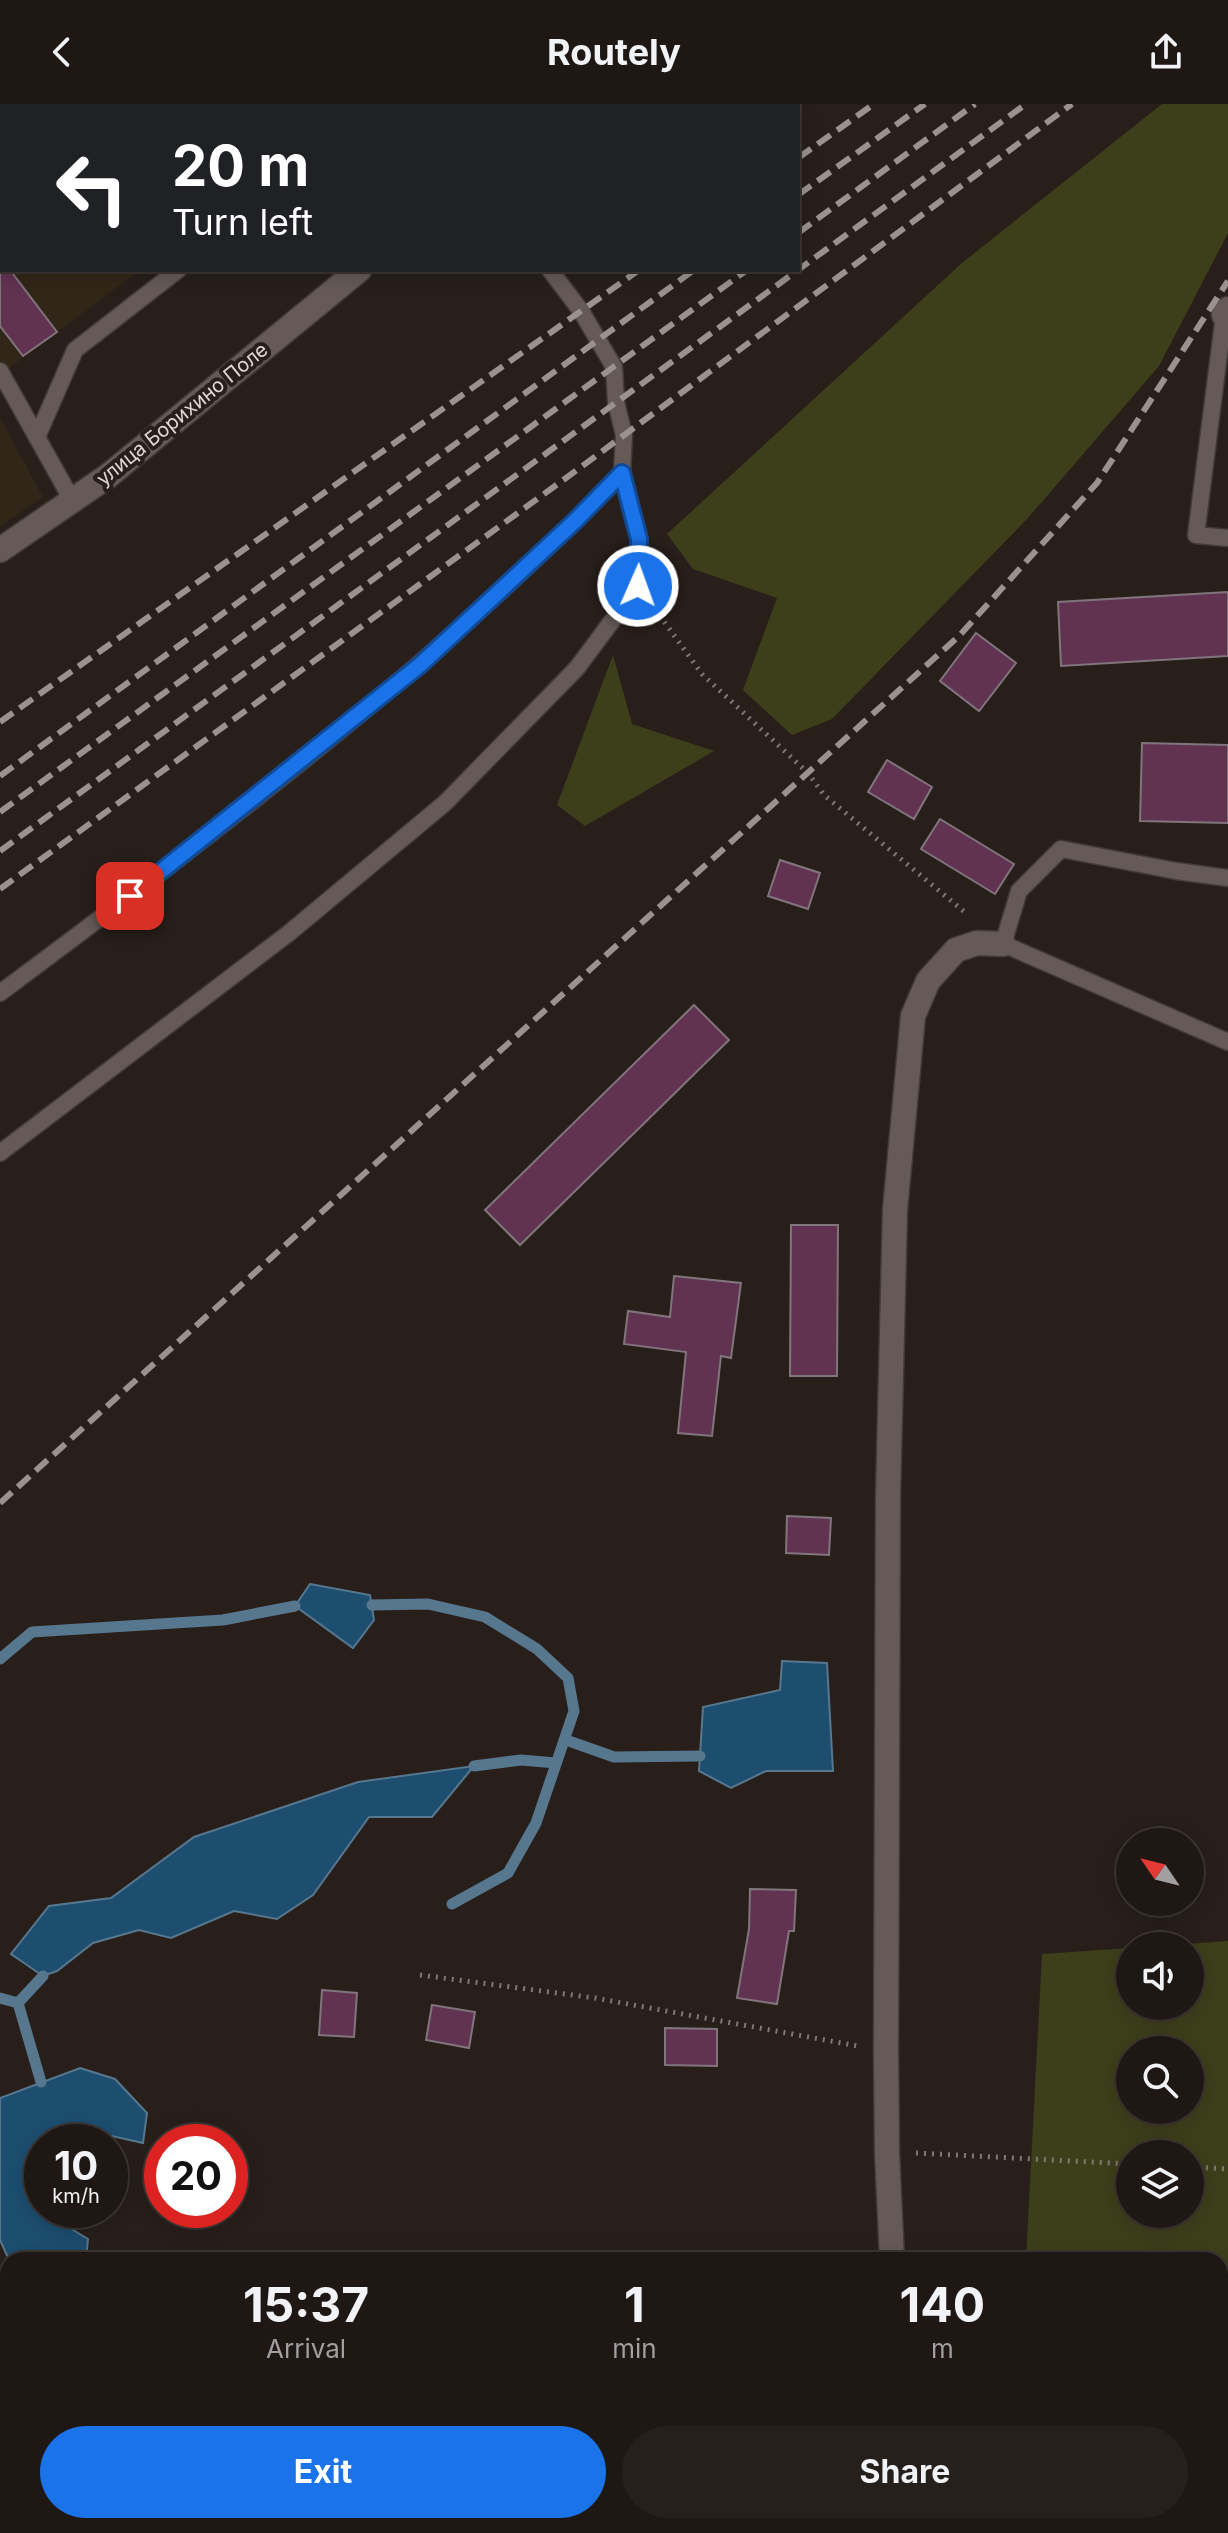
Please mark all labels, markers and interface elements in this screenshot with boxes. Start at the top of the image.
icon: back [40,30,84,74]
text: Routely [547,30,681,74]
icon: share [1144,30,1188,74]
text: 20 m [172,132,309,200]
icon: left [40,136,144,240]
text: Turn left [172,200,313,244]
street label: улица Борихино Поле [91,337,273,491]
position arrow [596,544,680,628]
pin [96,862,164,930]
icon: arrive [108,874,152,918]
north arrow [1116,1828,1204,1916]
map controls [1116,1828,1204,2228]
button: sound [1116,1932,1204,2020]
button: search [1116,2036,1204,2124]
speed limit sign: 20 [144,2124,248,2228]
button: layers [1116,2140,1204,2228]
text: 10 [54,2141,98,2190]
text: km/h [52,2184,100,2208]
text: 15:37 [243,2275,369,2334]
text: 1 [624,2275,645,2334]
text: 140 [900,2275,985,2334]
text: Arrival [266,2333,346,2364]
text: min [612,2333,657,2364]
text: m [931,2333,954,2364]
button: Exit [40,2426,606,2518]
button: Share [622,2426,1188,2518]

